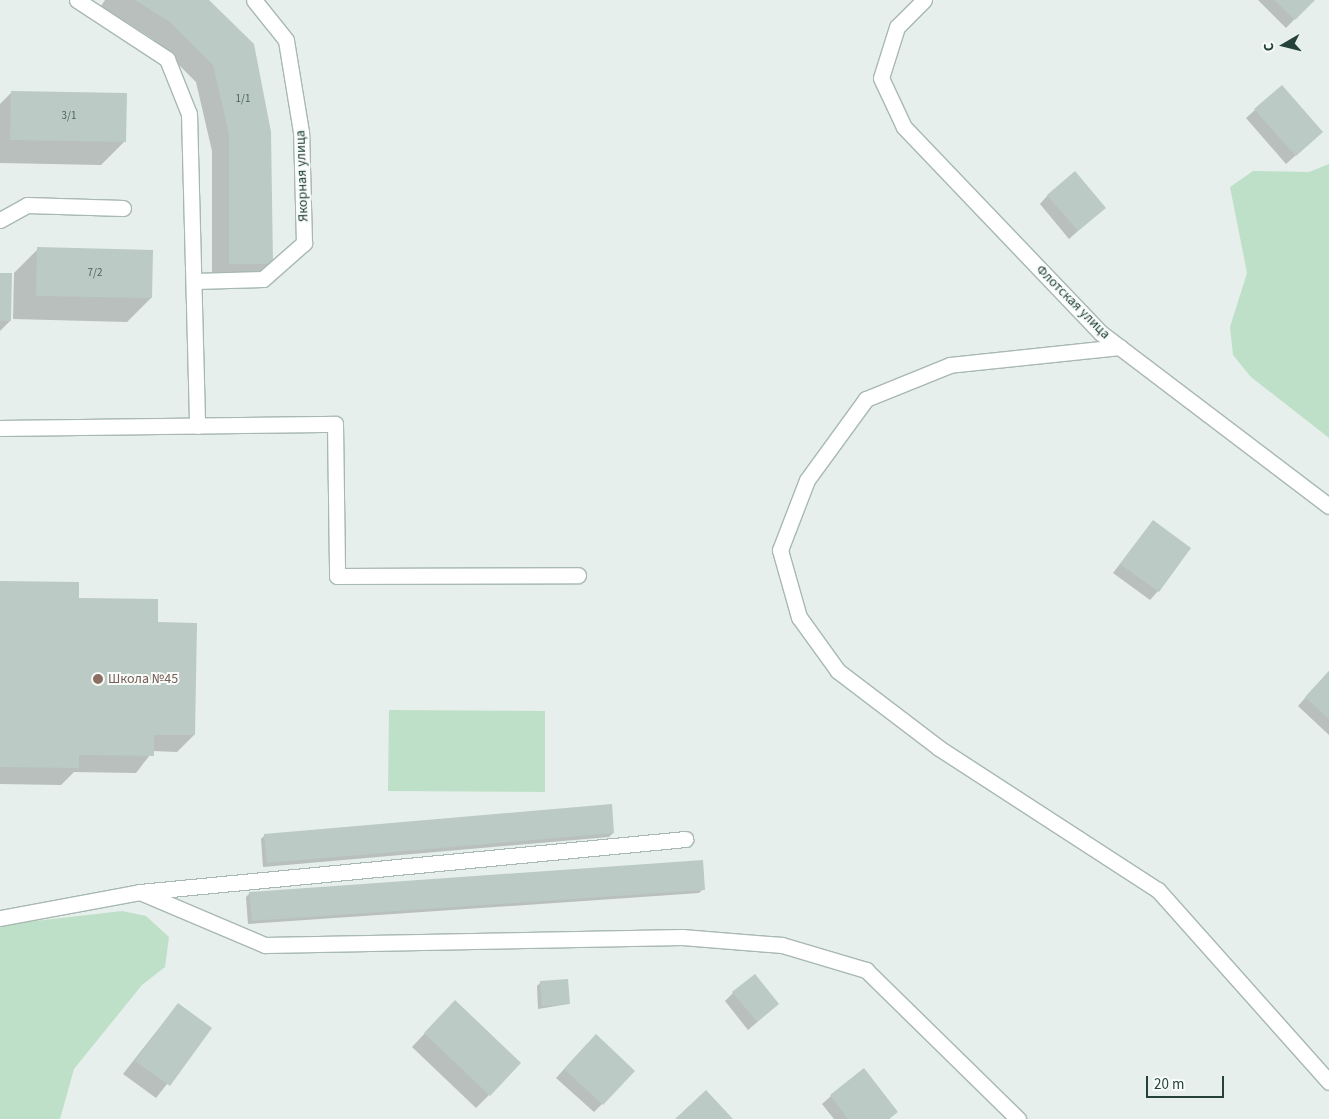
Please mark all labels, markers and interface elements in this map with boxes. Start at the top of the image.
north arrow [1259,20,1309,70]
text: С [1259,42,1280,53]
house number: 1/1 [236,92,250,106]
house number: 3/1 [62,109,76,123]
street label: Якорная улица [292,130,312,222]
street label: Флотская улица [1032,261,1114,343]
house number: 7/2 [88,266,102,280]
place label: Школа №45 [108,671,178,687]
marker: Школа №45 [92,673,104,685]
scale bar [1149,1066,1226,1098]
text: 20 m [1154,1074,1184,1095]

